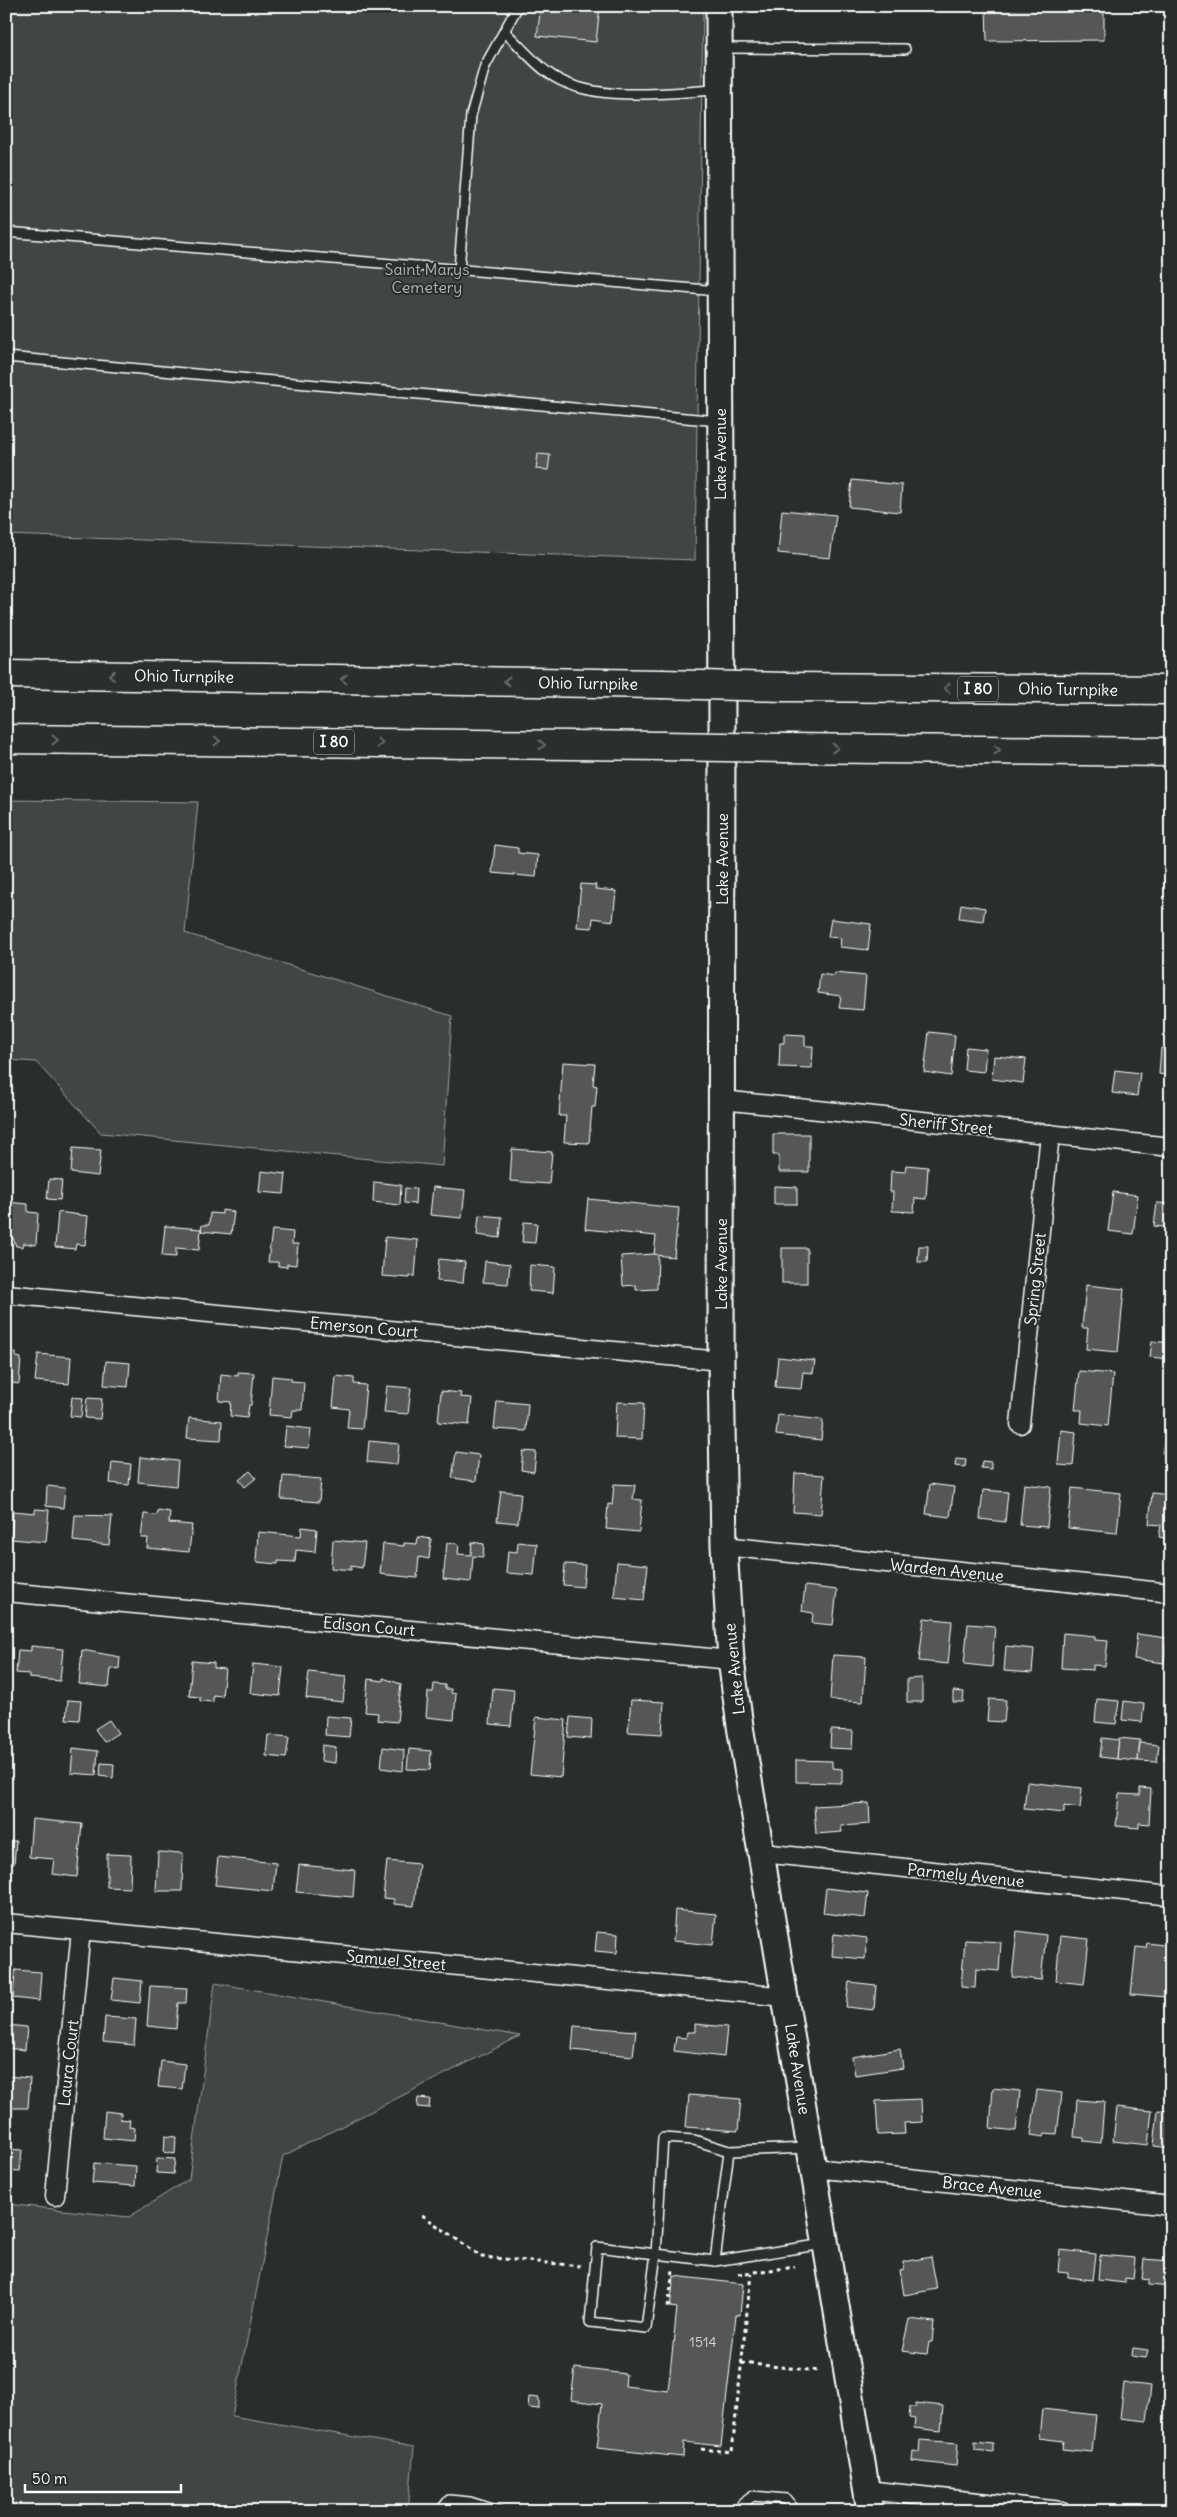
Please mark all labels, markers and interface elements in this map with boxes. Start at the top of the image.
park label: Saint Marys Cemetery [385,259,469,297]
street label: Lake Avenue [710,408,730,500]
street label: Ohio Turnpike [134,665,234,687]
one-way arrow [108,670,116,681]
street label: Ohio Turnpike [538,672,638,694]
one-way arrow [340,674,348,684]
one-way arrow [503,676,510,686]
road number: I 80 [958,676,998,702]
street label: Ohio Turnpike [1018,678,1118,700]
one-way arrow [943,683,950,693]
road number: I 80 [314,730,354,754]
one-way arrow [51,734,59,745]
one-way arrow [214,736,222,746]
one-way arrow [376,738,384,748]
one-way arrow [539,740,547,750]
one-way arrow [831,743,839,754]
one-way arrow [994,745,1002,755]
street label: Lake Avenue [712,813,732,905]
street label: Sheriff Street [898,1109,994,1139]
street label: Lake Avenue [711,1218,731,1310]
street label: Spring Street [1020,1231,1050,1326]
street label: Emerson Court [309,1312,420,1342]
street label: Warden Avenue [889,1554,1005,1586]
street label: Edison Court [322,1612,416,1640]
street label: Lake Avenue [719,1622,749,1716]
street label: Parmely Avenue [906,1859,1026,1891]
street label: Samuel Street [345,1946,447,1974]
street label: Laura Court [54,2018,83,2107]
street label: Lake Avenue [781,2022,815,2116]
street label: Brace Avenue [941,2172,1043,2202]
house number: 1514 [689,2333,717,2351]
scale bar [25,2462,181,2494]
text: 50 m [32,2469,67,2488]

